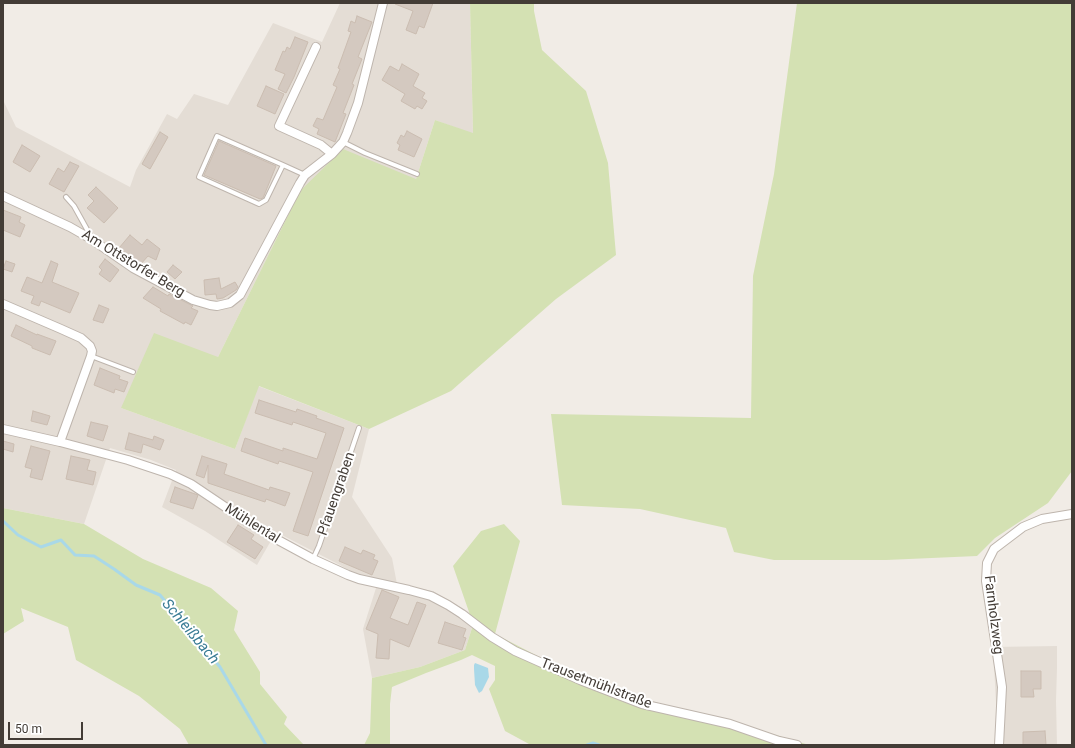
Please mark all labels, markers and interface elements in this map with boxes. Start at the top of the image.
street label: Am Ottstorfer Berg [78,227,188,301]
street label: Pfauengraben [315,450,359,538]
street label: Mühlental [221,500,283,548]
street label: Farnholzweg [980,575,1006,655]
water label: Schleißbach [158,596,222,668]
street label: Trausetmühlstraße [538,655,654,713]
scale bar [10,714,85,740]
text: 50 m [15,722,42,736]

